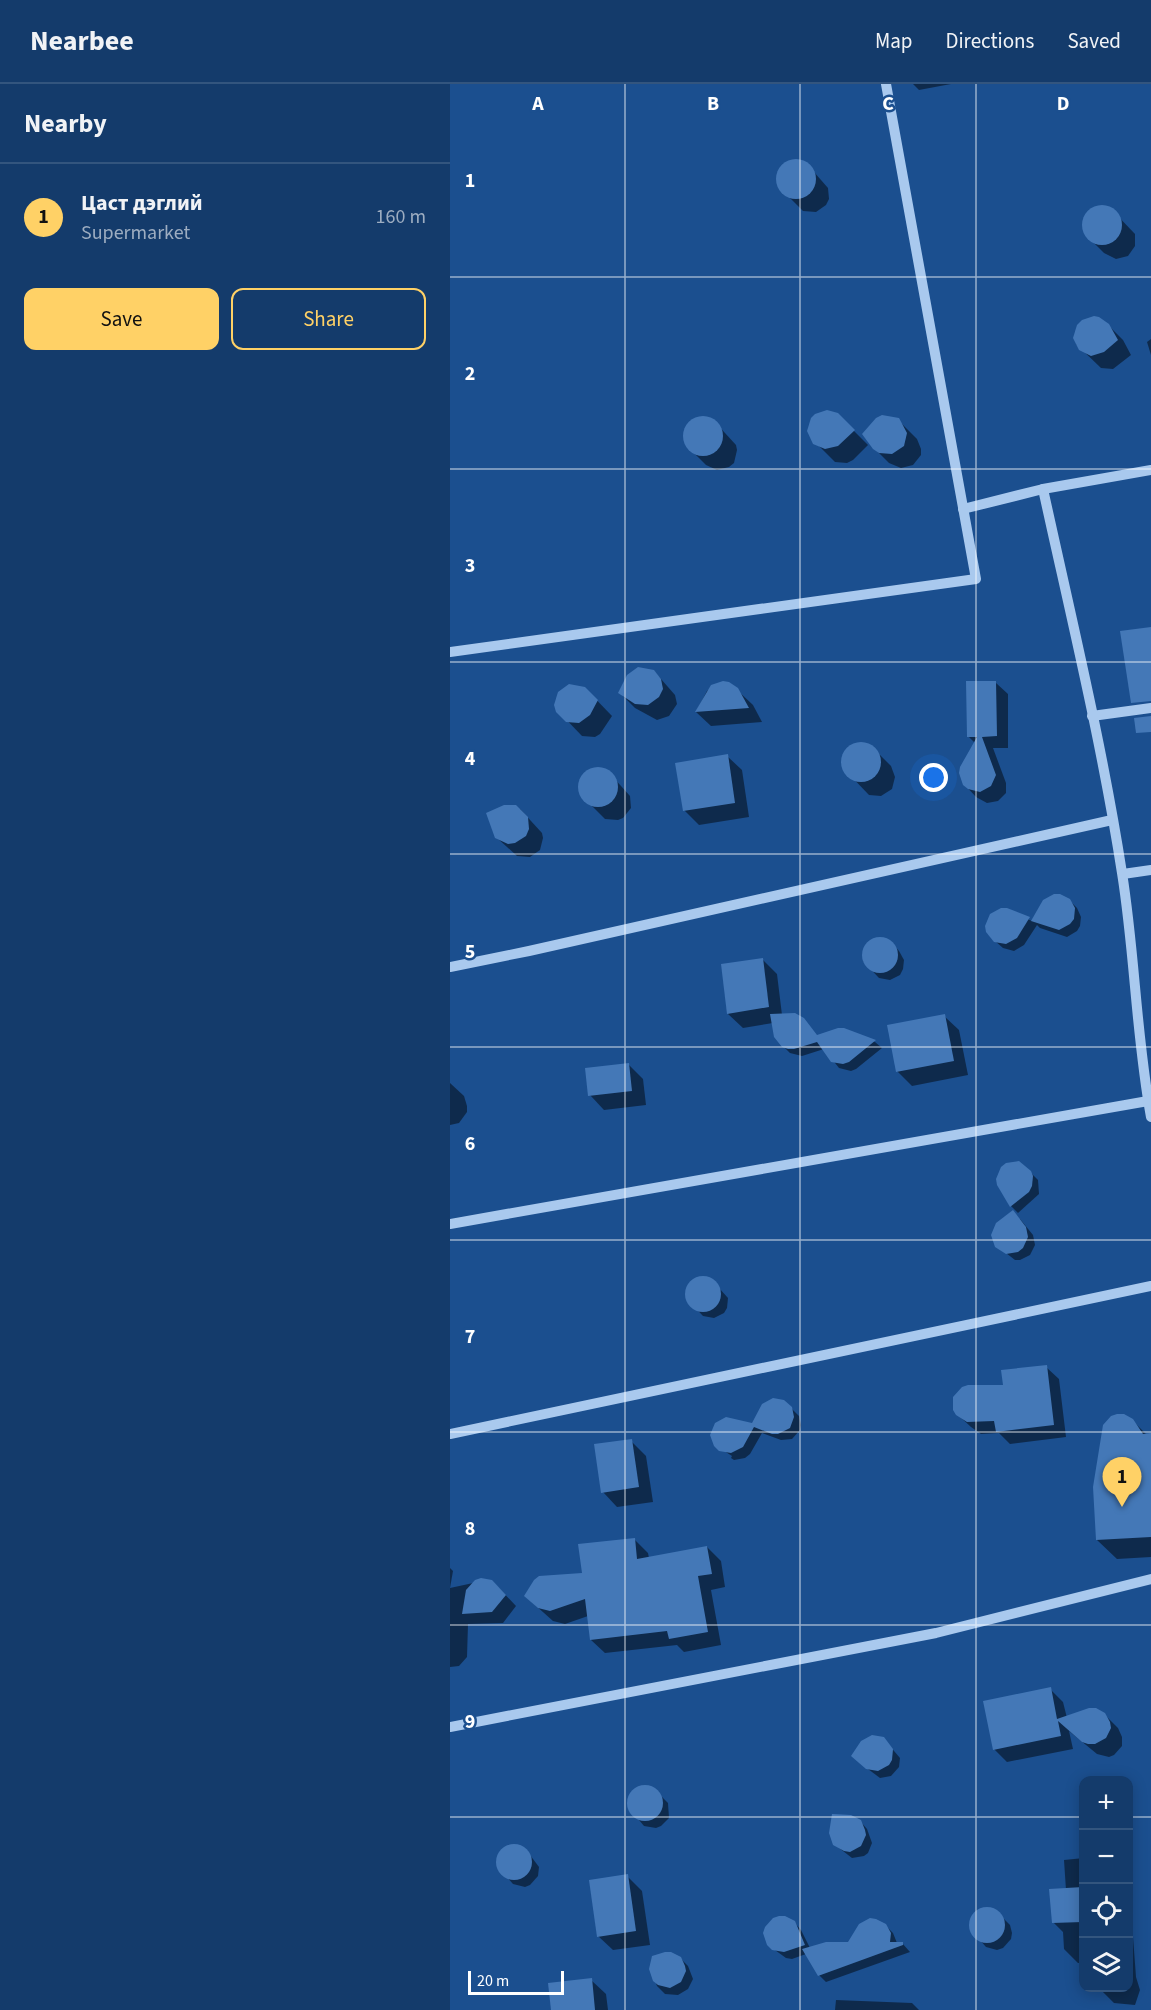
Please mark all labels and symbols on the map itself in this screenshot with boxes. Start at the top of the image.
text: A [531,90,544,118]
text: B [707,90,719,118]
text: C [882,90,894,118]
text: D [1057,90,1069,118]
text: 1 [465,167,475,195]
text: 2 [465,360,475,388]
text: 3 [465,552,475,580]
text: 4 [465,745,476,773]
your location [919,763,948,792]
text: 5 [465,938,475,966]
text: 6 [465,1130,475,1158]
text: 7 [465,1323,475,1351]
pin: 1 [1102,1458,1142,1507]
text: 8 [465,1515,475,1543]
text: 9 [465,1708,475,1736]
scale bar [468,1968,564,1996]

